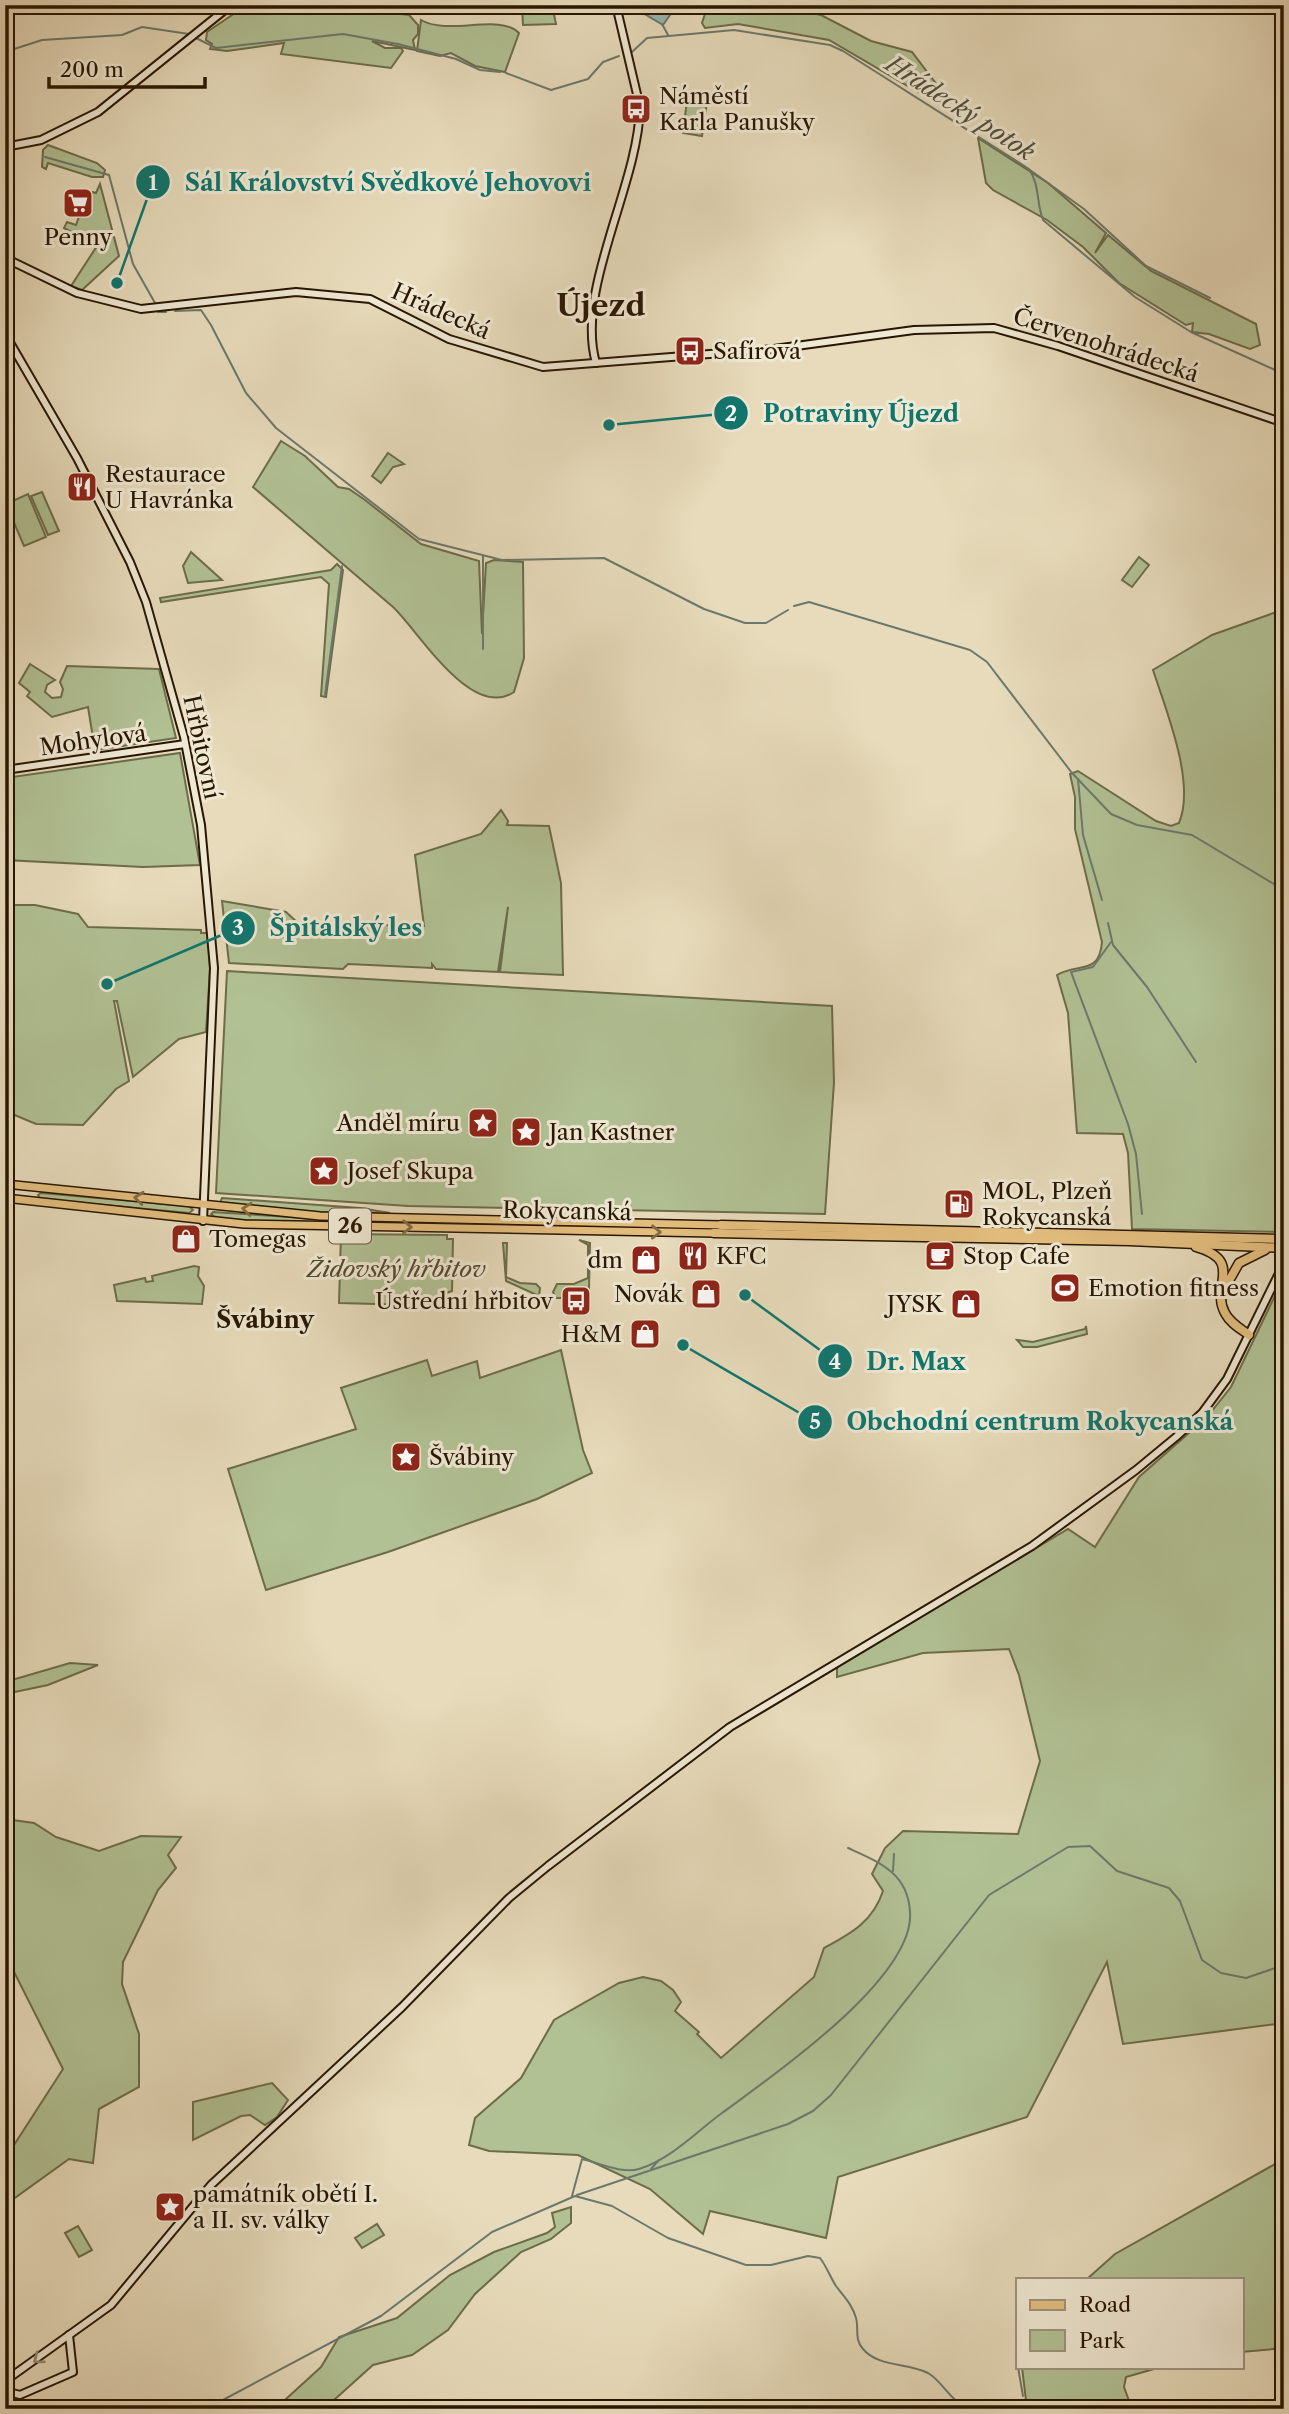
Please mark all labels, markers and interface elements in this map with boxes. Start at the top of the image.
scale bar [49,46,205,90]
water label: Hrádecký potok [879,48,1041,167]
text: 200 m [60,57,124,82]
place label: Náměstí Karla Panušky [659,82,815,136]
bus stop icon: Náměstí Karla Panušky [619,92,653,126]
callout: Sál Království Svědkové Jehovovi [135,160,605,205]
text: Sál Království Svědkové Jehovovi [185,168,592,197]
text: 1 [148,170,158,195]
supermarket icon: Penny [61,186,95,220]
place label: Penny [44,223,112,251]
street label: Hrádecká [387,277,496,346]
district label: Újezd [557,287,645,324]
street label: Červenohrádecká [1010,302,1203,388]
bus stop icon: Safírová [673,334,707,368]
place label: Safírová [713,337,802,365]
callout: Potraviny Újezd [713,391,973,436]
text: Potraviny Újezd [763,398,959,428]
text: 2 [725,401,737,426]
place label: Restaurace U Havránka [105,460,234,514]
restaurant icon: Restaurace U Havránka [65,470,99,504]
street label: Hřbitovní [177,692,227,802]
street label: Mohylová [38,719,149,761]
callout: Špitálský les [221,906,437,951]
text: Špitálský les [270,912,422,942]
text: 3 [232,915,244,940]
place icon: Anděl míru [466,1106,500,1140]
place label: Anděl míru [335,1109,460,1137]
place icon: Jan Kastner [509,1115,543,1149]
place label: Jan Kastner [546,1118,675,1146]
place icon: Josef Skupa [307,1154,341,1188]
place label: Josef Skupa [344,1157,475,1185]
place label: MOL, Plzeň Rokycanská [982,1177,1112,1231]
fuel station icon: MOL, Plzeň Rokycanská [942,1187,976,1221]
one-way arrow [133,1191,144,1206]
street label: Rokycanská [502,1196,633,1226]
one-way arrow [241,1202,252,1217]
road number: 26 [329,1208,371,1244]
one-way arrow [402,1220,413,1235]
shop icon: Tomegas [169,1222,203,1256]
one-way arrow [651,1224,662,1240]
place label: Tomegas [209,1225,307,1253]
restaurant icon: KFC [676,1239,710,1273]
cafe icon: Stop Cafe [923,1239,957,1273]
place label: KFC [716,1242,767,1270]
place label: Stop Cafe [963,1242,1070,1270]
shop icon: dm [629,1243,663,1277]
place label: dm [588,1246,623,1274]
park label: Židovský hřbitov [305,1255,486,1283]
sports icon: Emotion fitness [1048,1271,1082,1305]
place label: Emotion fitness [1088,1274,1259,1302]
shop icon: Novák [689,1277,723,1311]
place label: Novák [614,1280,685,1308]
bus stop icon: Ústřední hřbitov [559,1284,593,1318]
place label: Ústřední hřbitov [375,1287,554,1315]
shop icon: JYSK [949,1287,983,1321]
place label: JYSK [884,1290,944,1318]
district label: Švábiny [216,1304,315,1334]
shop icon: H&M [628,1317,662,1351]
place label: H&M [561,1320,622,1348]
callout: Dr. Max [817,1339,980,1384]
text: Dr. Max [866,1347,966,1376]
text: 4 [829,1349,841,1374]
callout: Obchodní centrum Rokycanská [798,1399,1248,1444]
text: Obchodní centrum Rokycanská [846,1407,1235,1436]
text: 5 [809,1409,821,1434]
place icon: Švábiny [389,1440,423,1474]
place label: Švábiny [429,1443,514,1471]
place label: památník obětí I. a II. sv. války [193,2180,378,2234]
place icon: památník obětí I. a II. sv. války [153,2190,187,2224]
legend [1016,2278,1244,2368]
text: Road [1079,2292,1131,2317]
text: Park [1079,2328,1125,2353]
one-way arrow [33,2350,46,2363]

